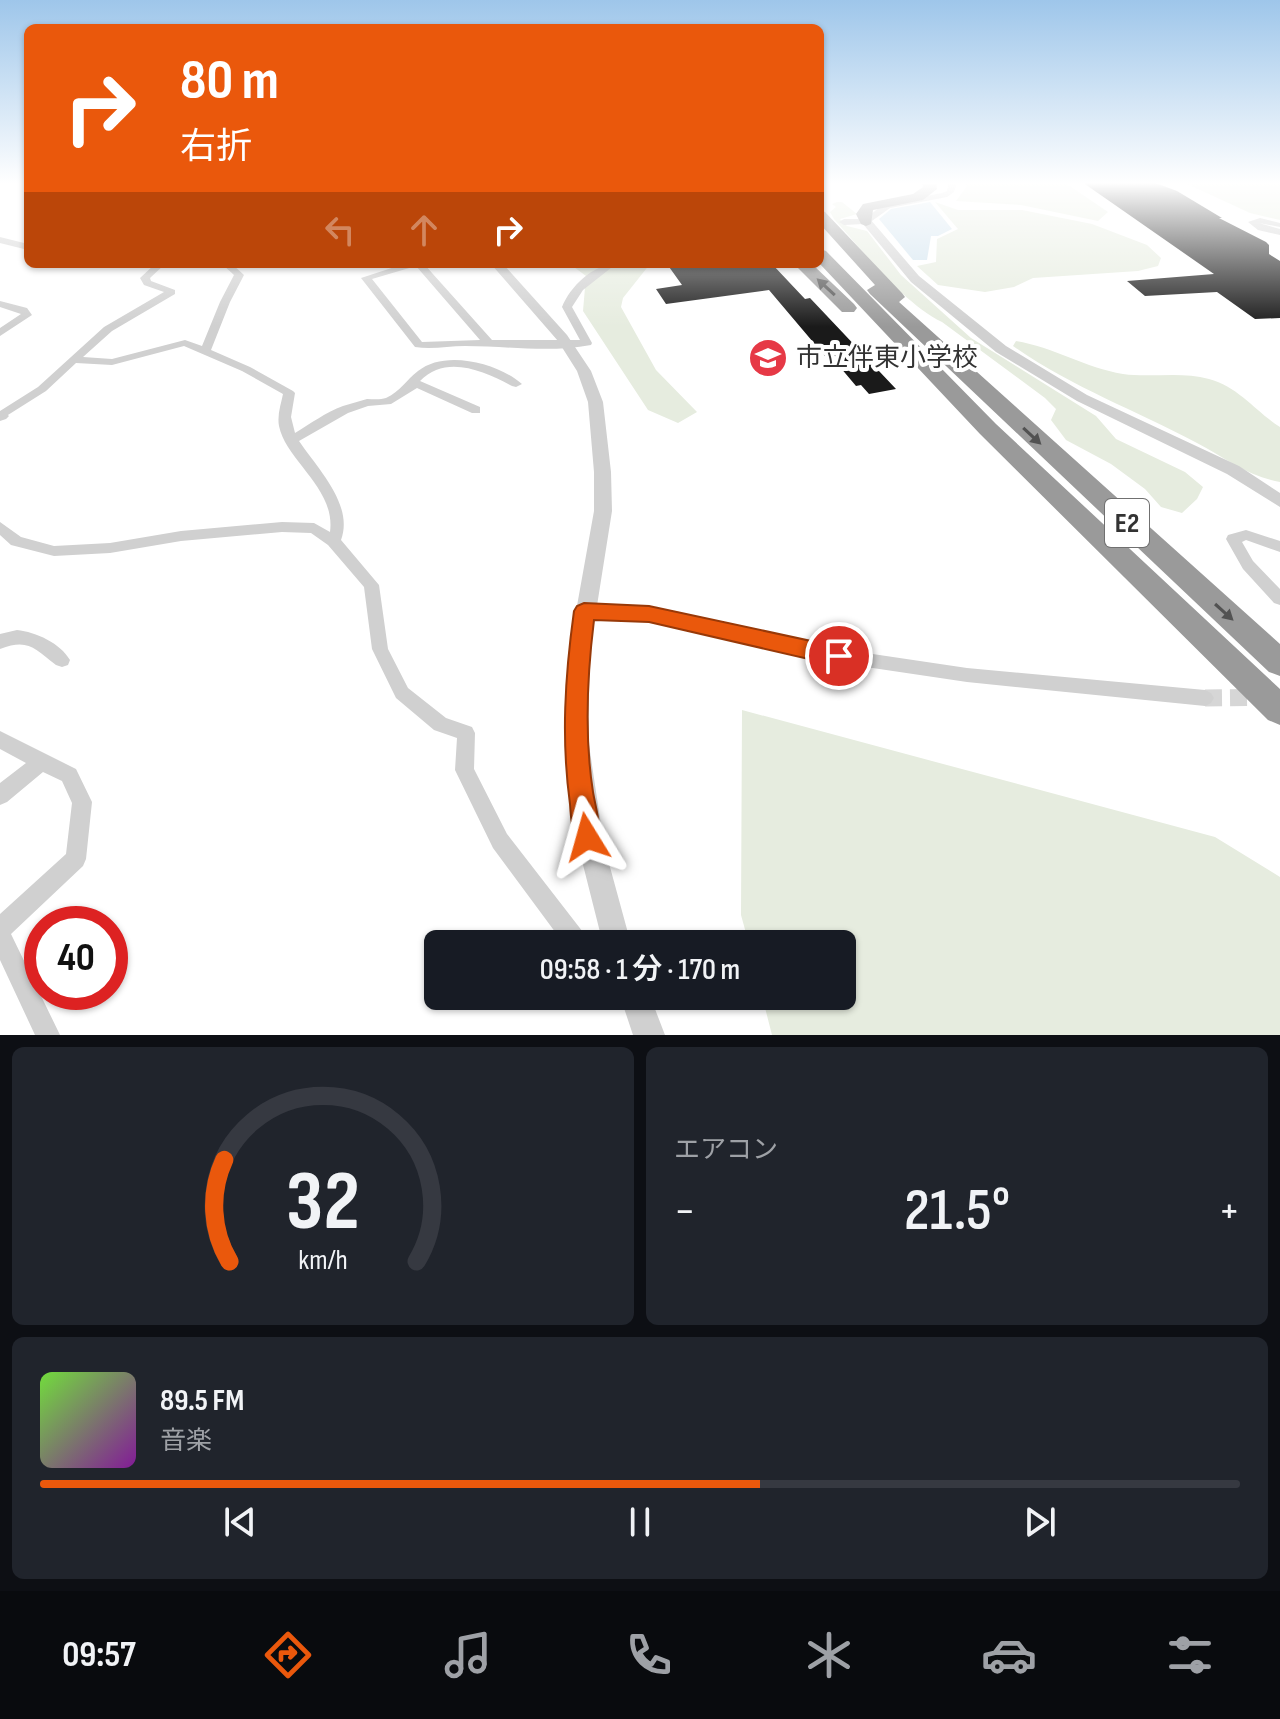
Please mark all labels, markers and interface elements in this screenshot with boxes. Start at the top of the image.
text: 80 m [180,48,279,115]
icon: right [48,56,152,160]
text: 右折 [180,126,252,169]
icon: left [318,208,362,252]
icon: ahead [402,208,446,252]
icon: right [486,208,530,252]
one-way arrow [817,279,836,297]
school or university icon: 市立伴東小学校 [747,337,789,379]
place label: 市立伴東小学校 [796,343,978,374]
one-way arrow [1022,427,1041,445]
road number: E2 [1105,499,1149,547]
one-way arrow [1214,602,1233,620]
pin [805,622,873,690]
icon: arrive [817,634,861,678]
position arrow [545,795,629,879]
speed limit sign: 40 [24,906,128,1010]
text: 09:58 · 1 分 · 170 m [540,952,740,988]
text: エアコン [674,1135,778,1166]
text: 32 [286,1153,360,1253]
text: 21.5° [904,1175,1010,1247]
text: − [674,1185,696,1238]
text: + [1218,1185,1240,1238]
text: km/h [298,1243,348,1278]
text: 89.5 FM [160,1383,244,1419]
text: 音楽 [160,1426,212,1457]
icon: previous [218,1500,262,1544]
icon: pause [618,1500,662,1544]
icon: next [1018,1500,1062,1544]
icon: directions [260,1627,316,1683]
icon: music [440,1627,496,1683]
icon: phone [621,1627,677,1683]
icon: climate [801,1627,857,1683]
icon: car [981,1627,1037,1683]
icon: filters [1162,1627,1218,1683]
text: 09:57 [62,1634,136,1677]

